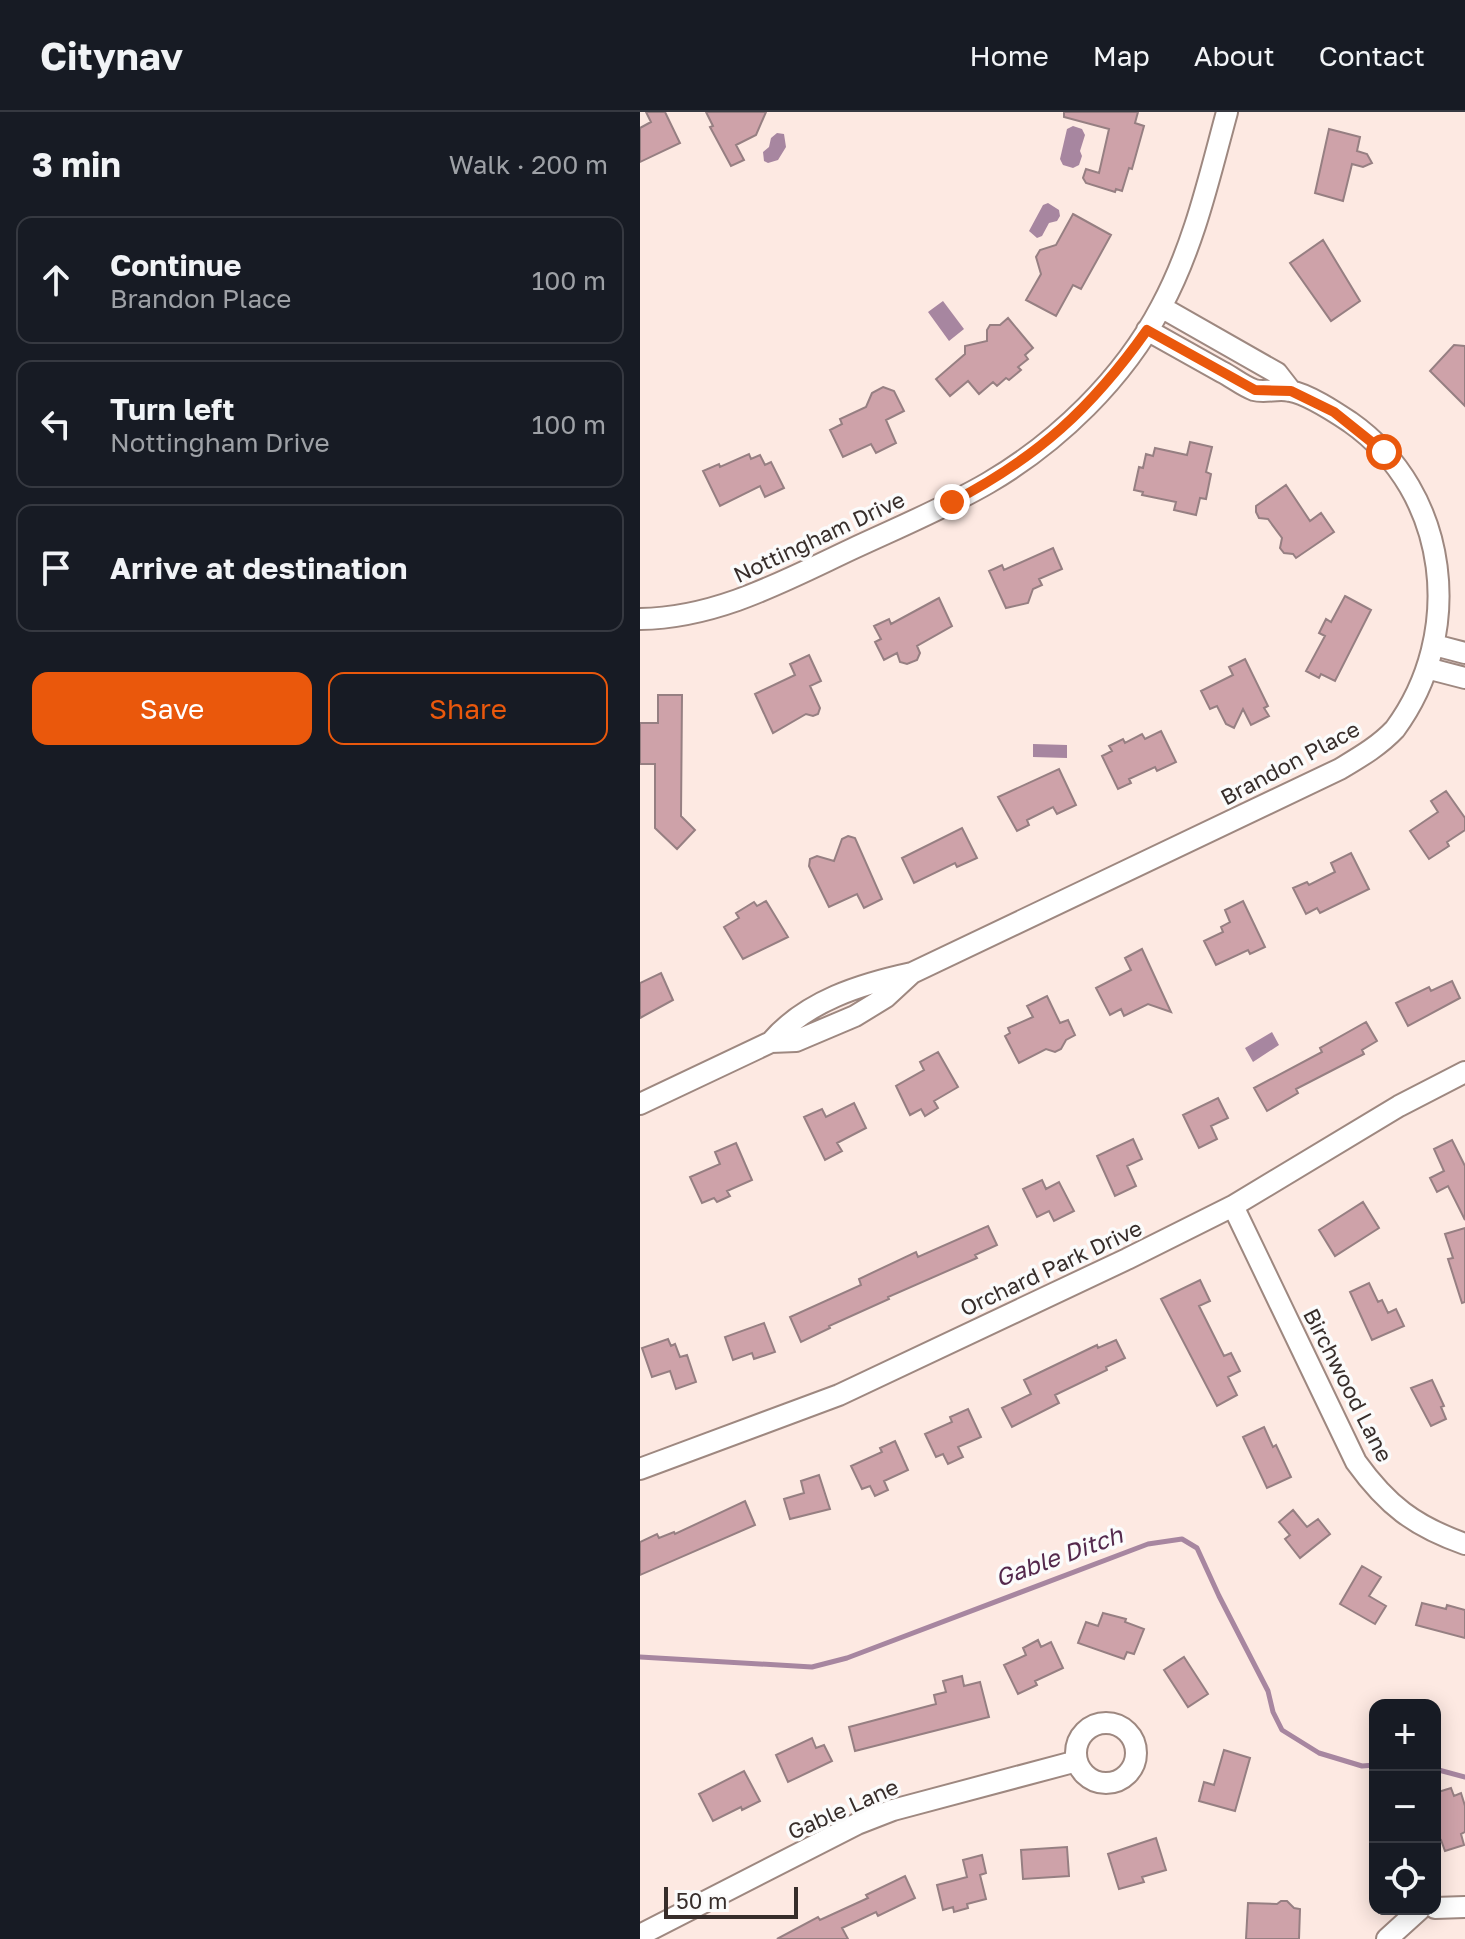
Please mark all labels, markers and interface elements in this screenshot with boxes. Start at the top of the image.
text: Citynav [40,33,183,78]
text: Home [970,39,1049,72]
text: Map [1093,39,1150,72]
text: About [1194,39,1275,72]
text: Contact [1319,39,1425,72]
text: 3 min [32,144,121,184]
text: Walk · 200 m [449,149,608,180]
text: Continue [110,247,241,283]
icon: ahead [34,258,78,302]
text: 100 m [532,265,606,296]
text: Brandon Place [110,283,291,314]
text: Turn left [110,391,235,427]
icon: left [34,402,78,446]
text: 100 m [532,409,606,440]
text: Nottingham Drive [110,427,329,458]
route start [1366,434,1402,470]
route end [934,484,970,520]
street label: Nottingham Drive [729,485,909,588]
icon: arrive [34,546,78,590]
text: Arrive at destination [110,550,407,586]
button: Save [32,672,312,745]
button: Share [328,672,608,745]
street label: Brandon Place [1216,715,1364,810]
street label: Orchard Park Drive [956,1214,1146,1322]
street label: Birchwood Lane [1298,1303,1399,1466]
water label: Gable Ditch [991,1519,1127,1592]
map controls [1369,1699,1441,1915]
button: + [1369,1699,1441,1771]
button: − [1369,1771,1441,1843]
street label: Gable Lane [783,1772,902,1845]
button: locate [1369,1843,1441,1915]
scale bar [664,1883,798,1919]
text: 50 m [676,1887,727,1914]

